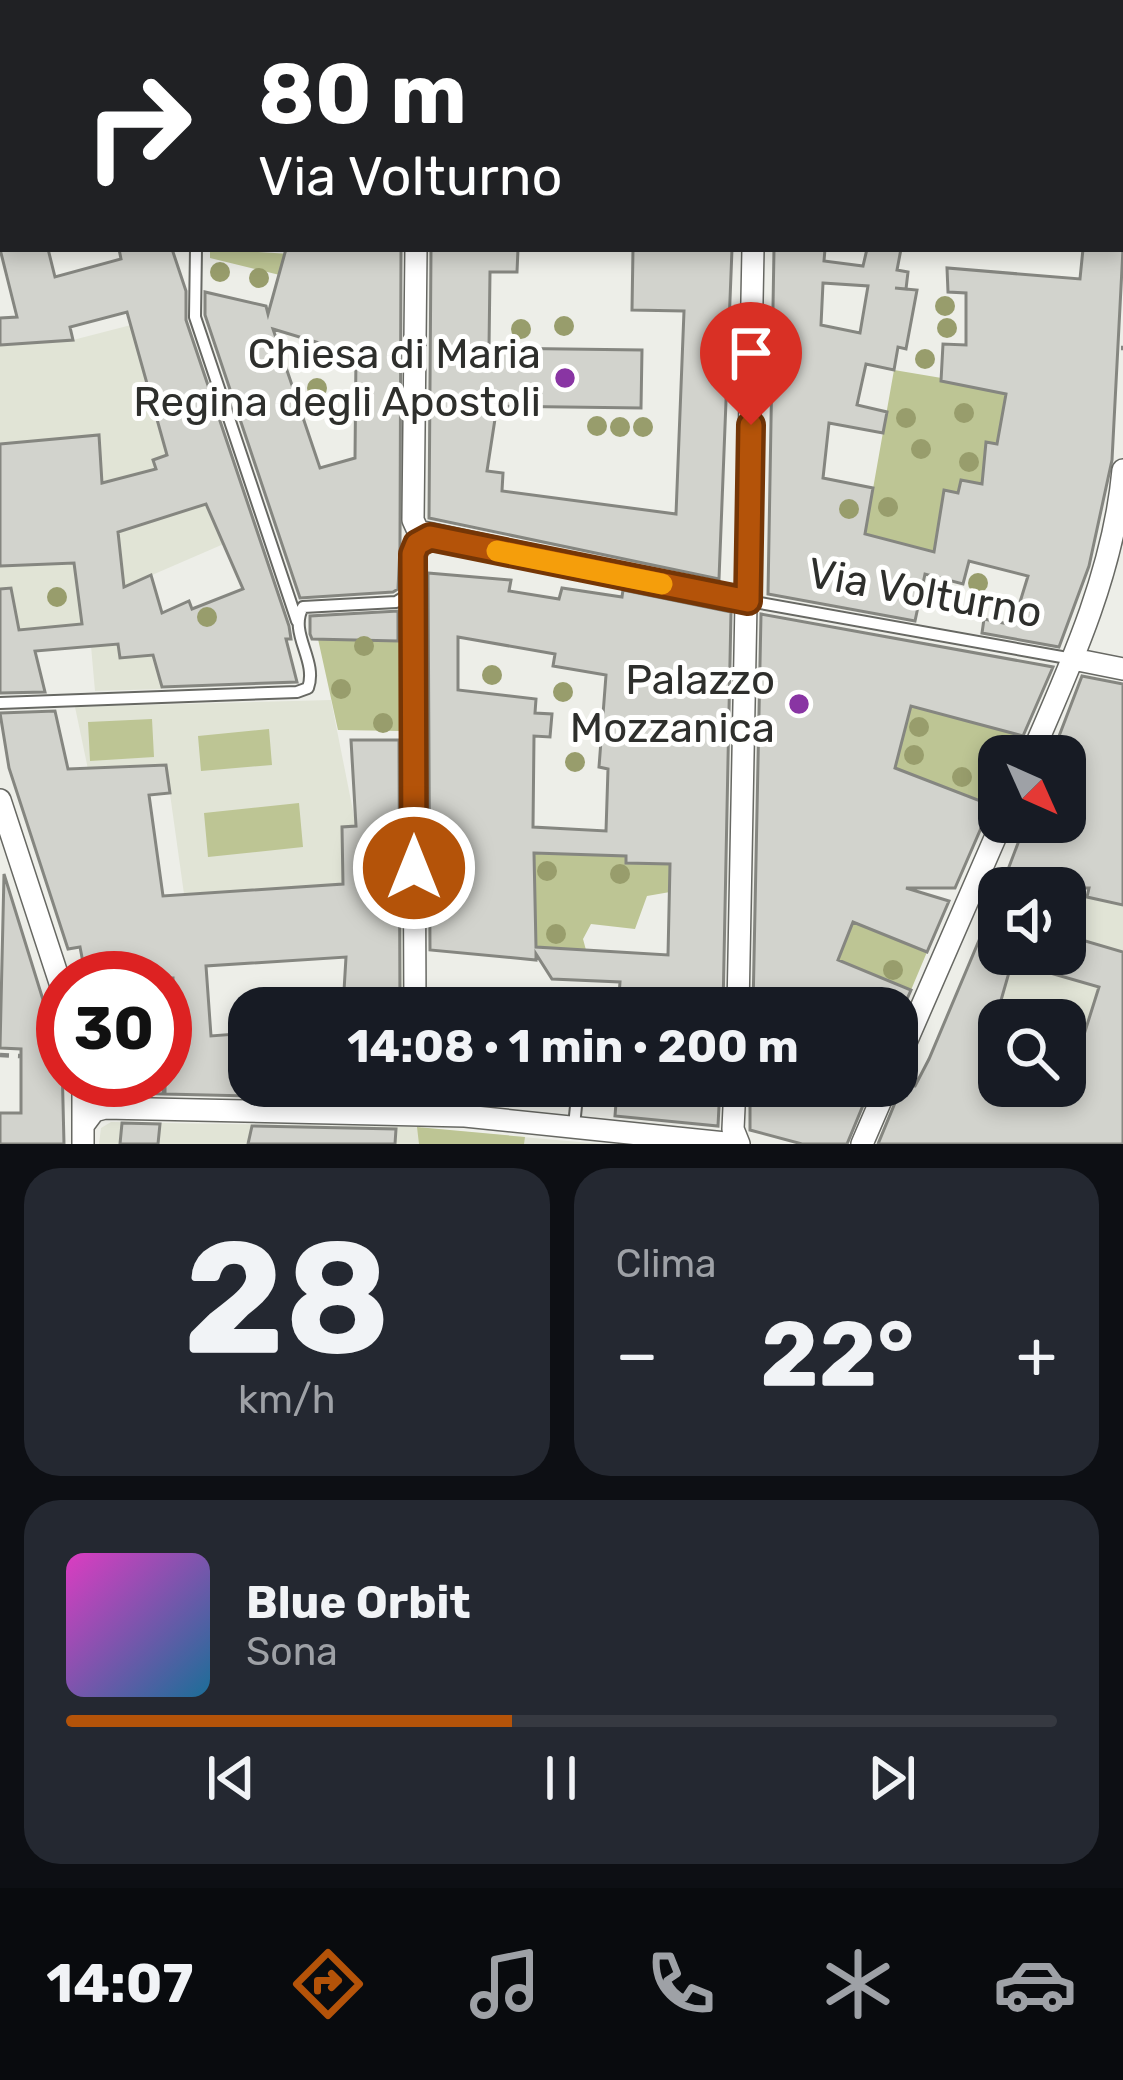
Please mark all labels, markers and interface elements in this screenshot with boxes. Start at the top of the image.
text: 80 m [258,44,467,144]
icon: right [60,48,216,204]
text: Via Volturno [258,145,562,209]
pin [700,302,802,425]
icon: arrive [718,320,784,386]
place label: Chiesa di Maria Regina degli Apostoli [133,329,541,427]
marker: Chiesa di Maria Regina degli Apostoli [552,365,578,391]
street label: Via Volturno [804,548,1046,638]
place label: Palazzo Mozzanica [570,655,775,753]
marker: Palazzo Mozzanica [786,691,812,717]
north arrow [978,735,1086,843]
map controls [978,735,1086,1107]
position arrow [351,805,477,931]
button: sound [978,867,1086,975]
speed limit sign: 30 [36,951,192,1107]
button: search [978,999,1086,1107]
text: 14:08 · 1 min · 200 m [347,1020,799,1073]
text: 28 [183,1206,390,1391]
text: Clima [616,1241,717,1287]
text: 22° [760,1301,914,1408]
text: − [616,1315,658,1394]
text: + [1016,1315,1057,1394]
text: km/h [238,1377,335,1423]
text: Blue Orbit [246,1576,470,1629]
text: Sona [246,1629,338,1675]
icon: previous [198,1745,264,1811]
icon: pause [528,1745,594,1811]
icon: next [859,1745,925,1811]
icon: directions [286,1942,370,2026]
icon: music [463,1942,547,2026]
icon: phone [639,1942,723,2026]
icon: climate [816,1942,900,2026]
icon: car [993,1942,1077,2026]
text: 14:07 [46,1952,193,2016]

